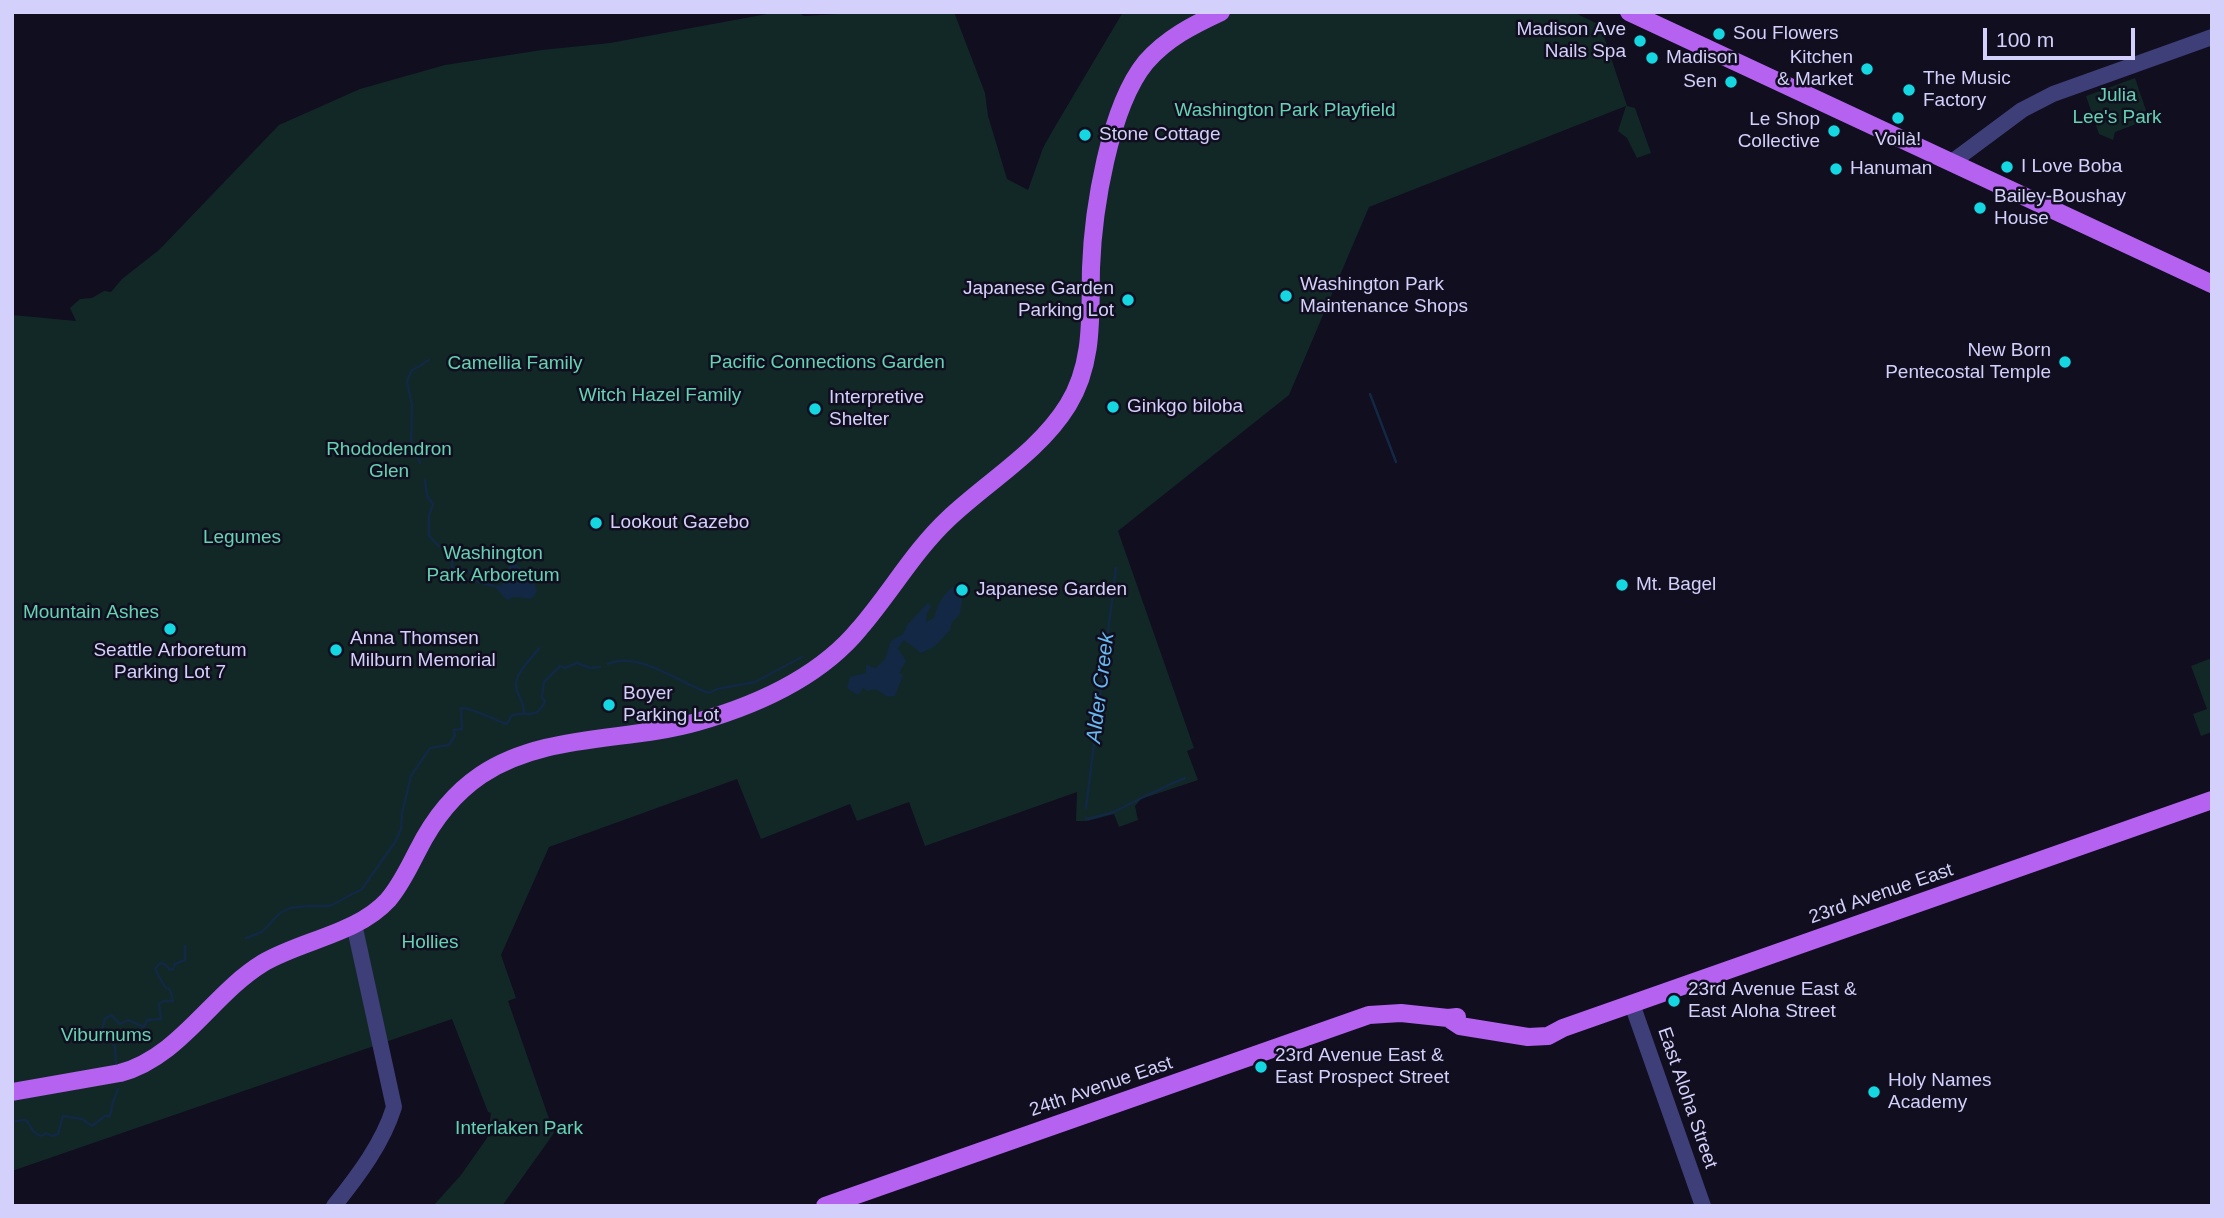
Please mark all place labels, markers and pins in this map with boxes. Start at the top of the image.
place label: Madison Ave Nails Spa [1517,19,1626,63]
place label: Sou Flowers [1733,23,1839,45]
marker: Sou Flowers [1711,26,1727,42]
marker: Madison Ave Nails Spa [1632,33,1648,49]
place label: Madison [1666,47,1738,69]
place label: Kitchen & Market [1777,47,1853,91]
marker: Madison [1644,50,1660,66]
marker: Kitchen & Market [1859,61,1875,77]
place label: The Music Factory [1923,68,2011,112]
place label: Sen [1683,71,1717,93]
marker: Sen [1723,74,1739,90]
marker: The Music Factory [1901,82,1917,98]
place label: Le Shop Collective [1738,109,1820,153]
marker: Voilà! [1890,110,1906,126]
marker: Le Shop Collective [1826,123,1842,139]
place label: Stone Cottage [1099,124,1220,146]
marker: Stone Cottage [1077,127,1093,143]
place label: Voilà! [1875,129,1921,151]
place label: I Love Boba [2021,156,2122,178]
place label: Hanuman [1850,158,1932,180]
marker: I Love Boba [1999,159,2015,175]
marker: Hanuman [1828,161,1844,177]
place label: Bailey-Boushay House [1994,186,2126,230]
marker: Bailey-Boushay House [1972,200,1988,216]
place label: Washington Park Maintenance Shops [1300,274,1468,318]
place label: Japanese Garden Parking Lot [963,278,1114,322]
marker: Washington Park Maintenance Shops [1278,288,1294,304]
marker: Japanese Garden Parking Lot [1120,292,1136,308]
place label: New Born Pentecostal Temple [1885,340,2051,384]
marker: New Born Pentecostal Temple [2057,354,2073,370]
place label: Interpretive Shelter [829,387,924,431]
place label: Ginkgo biloba [1127,396,1243,418]
marker: Ginkgo biloba [1105,399,1121,415]
marker: Interpretive Shelter [807,401,823,417]
place label: Lookout Gazebo [610,512,749,534]
marker: Lookout Gazebo [588,515,604,531]
place label: Mt. Bagel [1636,574,1716,596]
marker: Mt. Bagel [1614,577,1630,593]
place label: Japanese Garden [976,579,1127,601]
marker: Japanese Garden [954,582,970,598]
marker: Seattle Arboretum Parking Lot 7 [162,621,178,637]
place label: Anna Thomsen Milburn Memorial [350,628,496,672]
place label: Seattle Arboretum Parking Lot 7 [93,640,247,684]
marker: Anna Thomsen Milburn Memorial [328,642,344,658]
place label: Boyer Parking Lot [623,683,719,727]
marker: Boyer Parking Lot [601,697,617,713]
place label: 23rd Avenue East & East Aloha Street [1688,979,1857,1023]
marker: 23rd Avenue East & East Aloha Street [1666,993,1682,1009]
place label: 23rd Avenue East & East Prospect Street [1275,1045,1449,1089]
marker: 23rd Avenue East & East Prospect Street [1253,1059,1269,1075]
place label: Holy Names Academy [1888,1070,1991,1114]
marker: Holy Names Academy [1866,1084,1882,1100]

